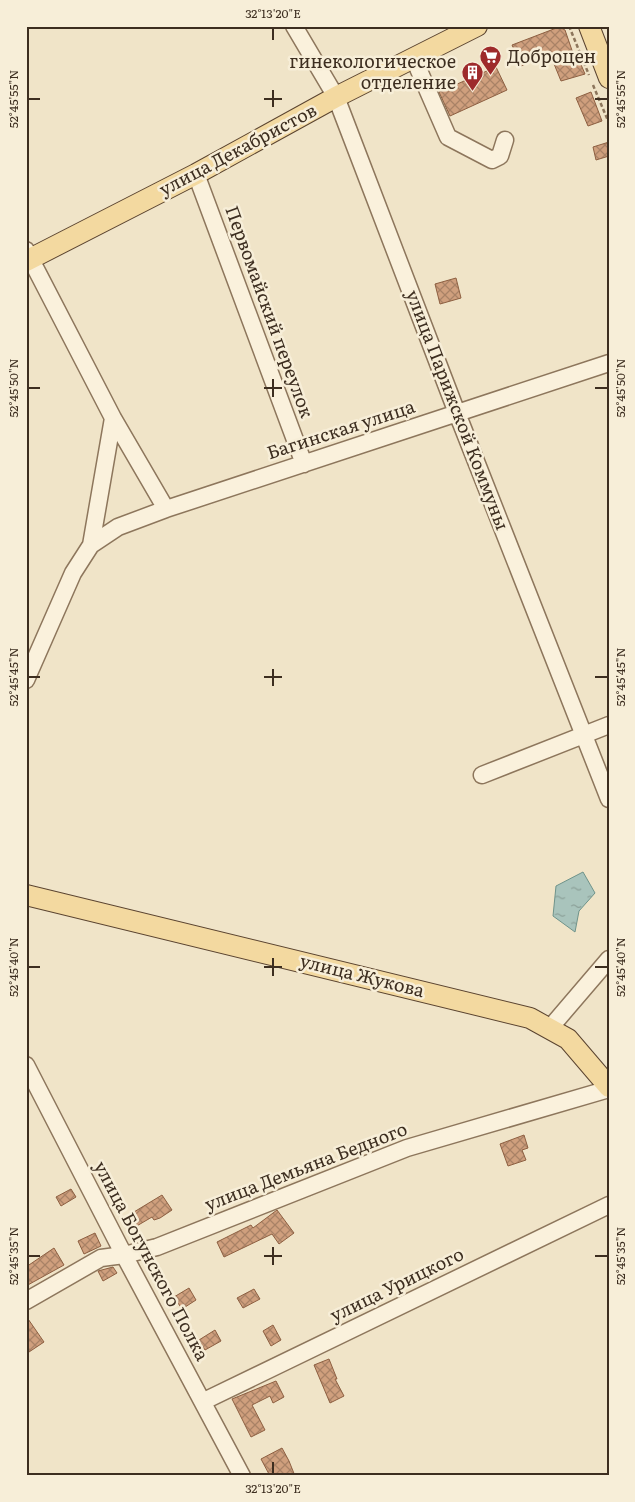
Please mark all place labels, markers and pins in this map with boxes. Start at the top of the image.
place label: Доброцен [507,42,596,69]
supermarket icon: Доброцен [479,45,503,76]
place label: гинекологическое отделение [289,47,456,95]
building icon: гинекологическое отделение [460,60,484,91]

